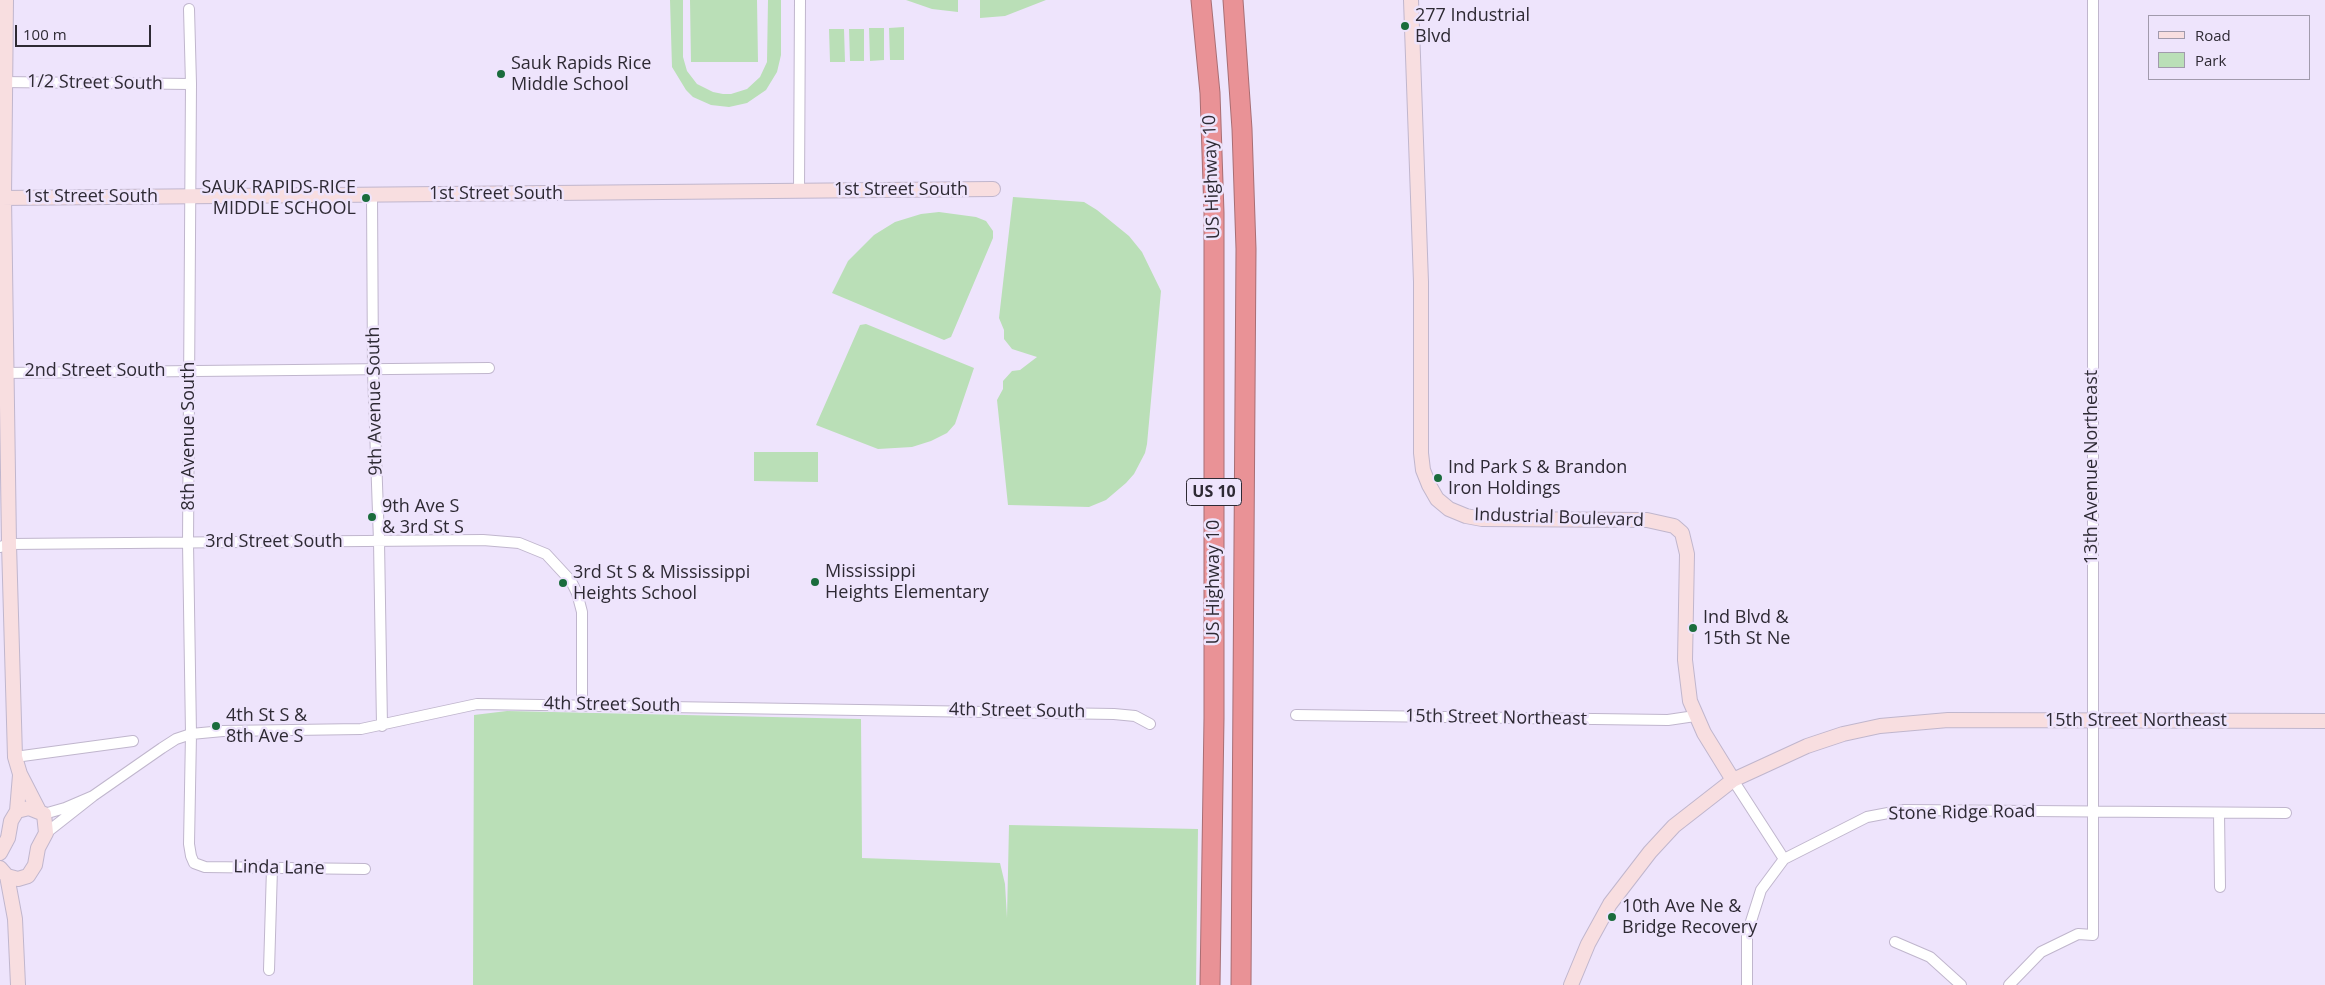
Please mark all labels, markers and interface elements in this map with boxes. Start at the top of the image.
place label: 277 Industrial Blvd [1415,5,1530,48]
scale bar [18,15,154,47]
legend [2148,15,2310,80]
marker: 277 Industrial Blvd [1399,20,1411,32]
text: 100 m [23,24,67,44]
text: Road [2195,25,2231,45]
text: Park [2195,50,2226,70]
place label: Sauk Rapids Rice Middle School [511,53,651,96]
marker: Sauk Rapids Rice Middle School [495,68,507,80]
street label: 1/2 Street South [27,71,163,95]
street label: US Highway 10 [1199,114,1225,240]
place label: SAUK RAPIDS-RICE MIDDLE SCHOOL [201,177,356,220]
street label: 1st Street South [834,179,968,201]
street label: 1st Street South [429,183,563,205]
street label: 1st Street South [24,186,158,208]
marker: SAUK RAPIDS-RICE MIDDLE SCHOOL [360,192,372,204]
street label: 9th Avenue South [363,326,387,476]
street label: 2nd Street South [24,360,166,382]
street label: 8th Avenue South [178,362,200,510]
street label: 13th Avenue Northeast [2081,370,2103,564]
place label: Ind Park S & Brandon Iron Holdings [1448,457,1627,499]
marker: Ind Park S & Brandon Iron Holdings [1432,472,1444,484]
road number: US 10 [1186,478,1242,506]
place label: 9th Ave S & 3rd St S [382,496,464,538]
street label: Industrial Boulevard [1474,504,1644,532]
marker: 9th Ave S & 3rd St S [366,511,378,523]
street label: US Highway 10 [1203,520,1225,644]
street label: 3rd Street South [205,531,343,553]
place label: Mississippi Heights Elementary [825,561,989,604]
place label: 3rd St S & Mississippi Heights School [573,562,750,604]
marker: Mississippi Heights Elementary [809,576,821,588]
marker: 3rd St S & Mississippi Heights School [557,577,569,589]
place label: Ind Blvd & 15th St Ne [1703,607,1790,650]
marker: Ind Blvd & 15th St Ne [1687,622,1699,634]
street label: 4th Street South [544,693,680,717]
street label: 4th Street South [949,699,1085,723]
place label: 4th St S & 8th Ave S [226,705,307,748]
street label: 15th Street Northeast [1405,706,1587,730]
street label: 15th Street Northeast [2045,710,2227,732]
marker: 4th St S & 8th Ave S [210,720,222,732]
street label: Stone Ridge Road [1888,801,2036,825]
street label: Linda Lane [233,856,325,880]
place label: 10th Ave Ne & Bridge Recovery [1622,896,1757,939]
marker: 10th Ave Ne & Bridge Recovery [1606,911,1618,923]

